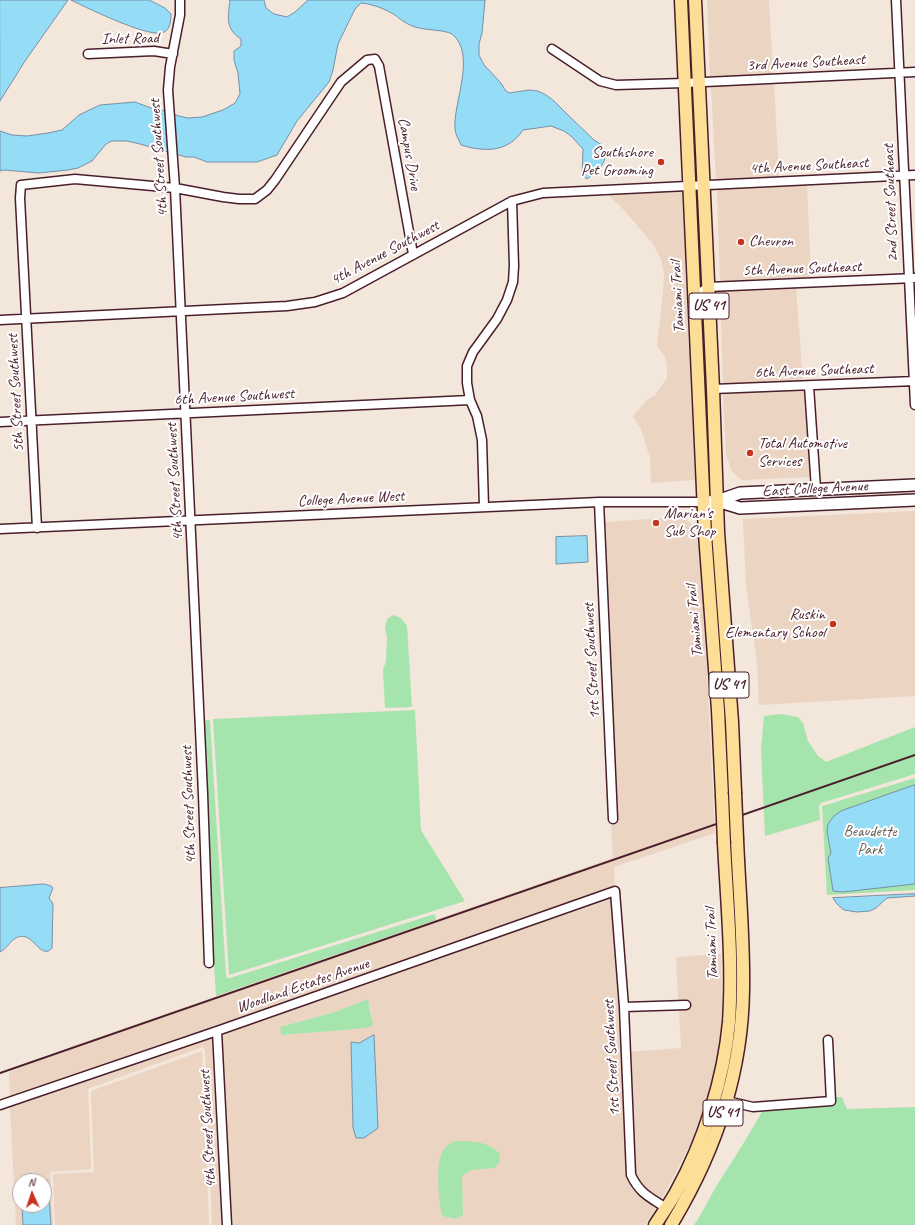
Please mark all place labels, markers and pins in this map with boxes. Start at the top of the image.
place label: Southshore Pet Grooming [581,143,653,181]
marker: Southshore Pet Grooming [656,157,666,167]
place label: Chevron [749,232,793,252]
marker: Chevron [736,237,746,247]
place label: Total Automotive Services [758,434,847,472]
marker: Total Automotive Services [745,448,755,458]
place label: Marian's Sub Shop [664,504,715,542]
marker: Marian's Sub Shop [651,518,661,528]
place label: Ruskin Elementary School [725,605,825,643]
marker: Ruskin Elementary School [828,619,838,629]

